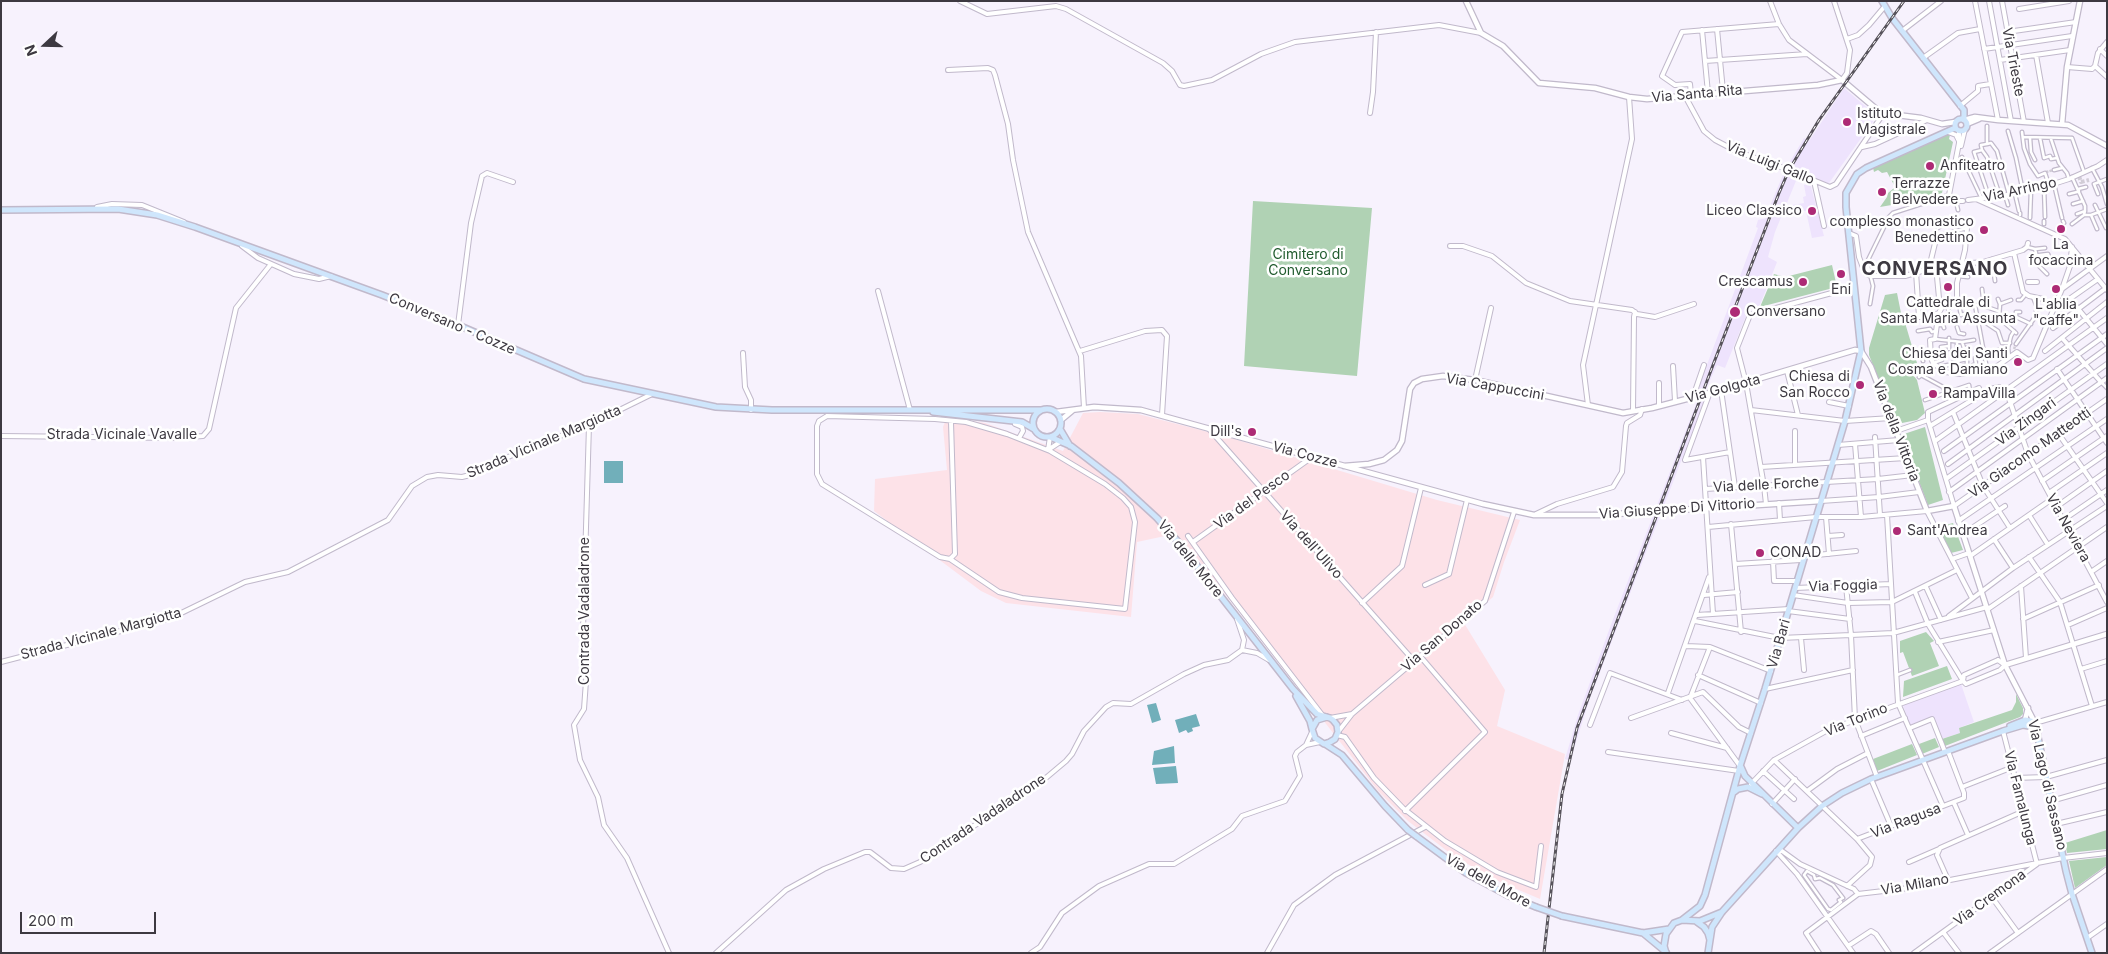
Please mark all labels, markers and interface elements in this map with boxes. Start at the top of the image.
north arrow [20,20,70,70]
street label: Via Trieste [1998,26,2028,98]
text: N [21,43,40,59]
street label: Via Santa Rita [1651,82,1743,106]
place label: Istituto Magistrale [1857,106,1926,138]
marker: Istituto Magistrale [1841,116,1853,128]
street label: Via Luigi Gallo [1723,138,1817,188]
place label: Anfiteatro [1940,158,2005,174]
marker: Anfiteatro [1924,160,1936,172]
street label: Via Arringo [1982,174,2058,206]
place label: Terrazze Belvedere [1892,176,1958,208]
marker: Terrazze Belvedere [1876,186,1888,198]
place label: Liceo Classico [1706,203,1802,219]
marker: Liceo Classico [1806,205,1818,217]
place label: complesso monastico Benedettino [1830,214,1974,246]
marker: La focaccina [2055,223,2067,235]
marker: complesso monastico Benedettino [1978,224,1990,236]
place label: La focaccina [2029,237,2093,270]
park label: Cimitero di Conversano [1268,247,1348,280]
district label: CONVERSANO [1860,258,2010,280]
marker: Eni [1835,268,1847,280]
place label: Crescamus [1718,274,1793,290]
marker: Crescamus [1797,276,1809,288]
marker: Cattedrale di Santa Maria Assunta [1942,281,1954,293]
place label: Eni [1831,282,1851,298]
marker: L'ablia "caffe" [2050,283,2062,295]
street label: Conversano - Cozze [386,290,518,358]
place label: Cattedrale di Santa Maria Assunta [1880,295,2016,328]
place label: L'ablia "caffe" [2033,297,2079,330]
place label: Conversano [1746,304,1826,320]
marker: Conversano [1728,305,1742,319]
place label: Chiesa dei Santi Cosma e Damiano [1888,346,2008,378]
marker: Chiesa dei Santi Cosma e Damiano [2012,356,2024,368]
place label: Chiesa di San Rocco [1779,369,1850,402]
street label: Via Cappuccini [1445,370,1545,404]
street label: Via Golgota [1684,371,1762,407]
street label: Via della Vittoria [1869,378,1923,484]
marker: Chiesa di San Rocco [1854,379,1866,391]
place label: RampaVilla [1943,386,2016,402]
marker: RampaVilla [1927,388,1939,400]
street label: Via Zingari [1992,394,2060,450]
street label: Strada Vicinale Margiotta [464,402,624,482]
street label: Via Giacomo Matteotti [1966,404,2094,502]
place label: Dill's [1210,424,1242,440]
marker: Dill's [1246,426,1258,438]
street label: Strada Vicinale Vavalle [47,427,197,443]
street label: Via Cozze [1271,438,1339,472]
street label: Via del Pesco [1211,467,1293,533]
street label: Via delle Forche [1713,474,1819,496]
street label: Via Neviera [2042,491,2094,565]
street label: Via Giuseppe Di Vittorio [1598,495,1756,523]
street label: Via dell'Ulivo [1276,508,1346,582]
street label: Via delle More [1154,517,1226,601]
place label: Sant'Andrea [1907,523,1987,539]
marker: Sant'Andrea [1891,525,1903,537]
street label: Contrada Vadaladrone [577,537,593,685]
place label: CONAD [1770,545,1821,561]
marker: CONAD [1754,547,1766,559]
street label: Via Foggia [1808,576,1878,596]
street label: Via San Donato [1398,596,1486,676]
street label: Strada Vicinale Margiotta [19,604,183,664]
street label: Via Bari [1764,617,1794,671]
street label: Via Torino [1822,700,1890,740]
street label: Via Lago di Sassano [2024,718,2070,852]
street label: Via Famalunga [2000,749,2040,847]
street label: Contrada Vadaladrone [917,771,1049,867]
street label: Via Ragusa [1869,800,1943,842]
street label: Via delle More [1443,851,1533,911]
street label: Via Cremona [1951,866,2029,930]
street label: Via Milano [1880,871,1950,899]
scale bar [22,902,159,934]
text: 200 m [28,911,73,930]

